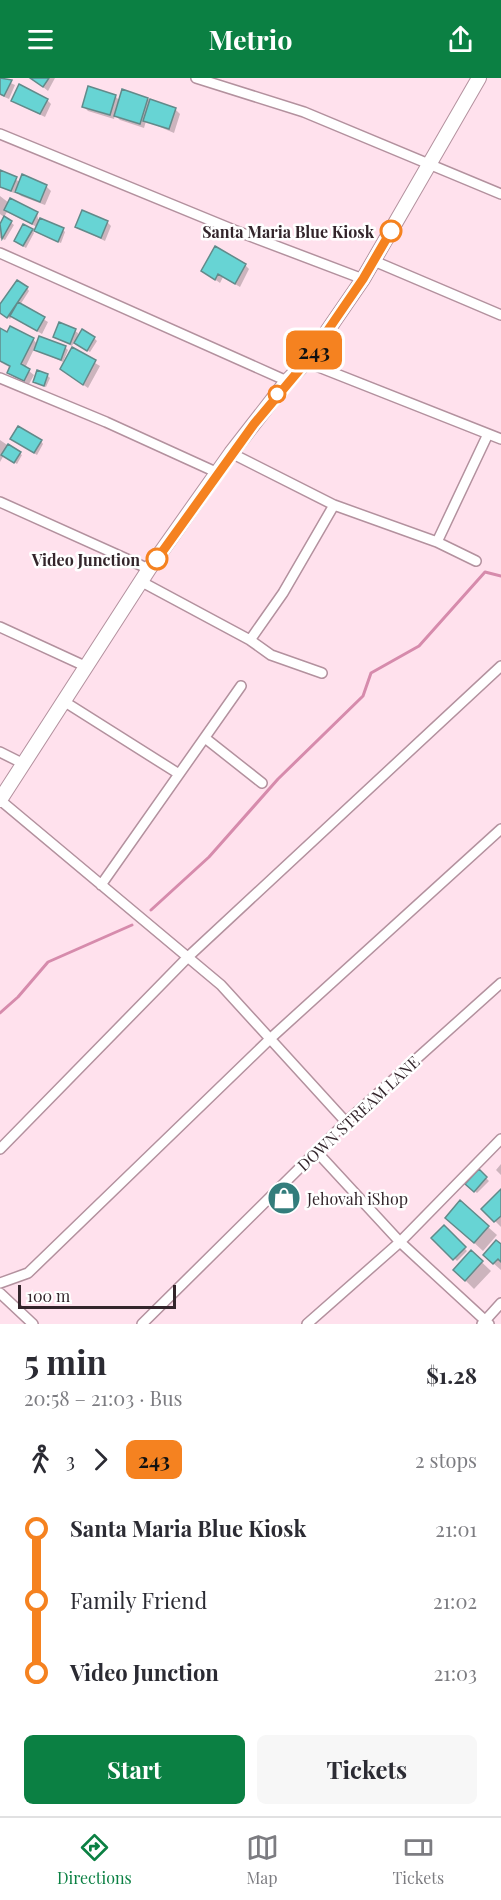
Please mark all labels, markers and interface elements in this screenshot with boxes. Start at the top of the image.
text: Metrio [209,21,293,57]
icon: menu [24,23,57,56]
icon: share [444,23,477,56]
marker: Santa Maria Blue Kiosk [380,220,402,242]
place label: Santa Maria Blue Kiosk [202,221,375,242]
line badge: 243 [280,330,348,370]
text: 243 [298,336,330,364]
unlabelled marker [268,385,286,403]
marker: Video Junction [146,548,168,570]
place label: Video Junction [31,549,140,570]
street label: DOWN STREAM LANE [292,1051,424,1175]
shop icon: Jehovah iShop [266,1180,302,1216]
place label: Jehovah iShop [306,1188,408,1209]
scale bar [18,1282,176,1310]
text: 100 m [27,1285,70,1306]
text: 5 min [24,1339,107,1383]
text: $1.28 [426,1360,477,1390]
text: 20:58 – 21:03 · Bus [24,1384,183,1411]
icon: walk [24,1443,57,1476]
icon: forward [84,1443,117,1476]
text: 243 [138,1445,170,1473]
text: 3 [66,1446,75,1473]
text: 2 stops [415,1446,477,1473]
text: Santa Maria Blue Kiosk [70,1513,306,1543]
text: 21:01 [435,1515,477,1542]
text: Family Friend [70,1585,207,1615]
text: 21:02 [433,1587,477,1614]
text: Video Junction [70,1657,219,1687]
text: 21:03 [434,1659,477,1686]
button: Start [24,1735,245,1804]
button: Tickets [257,1735,477,1804]
tab: Directions [57,1831,132,1888]
tab: Map [246,1831,279,1888]
tab: Tickets [392,1831,444,1888]

